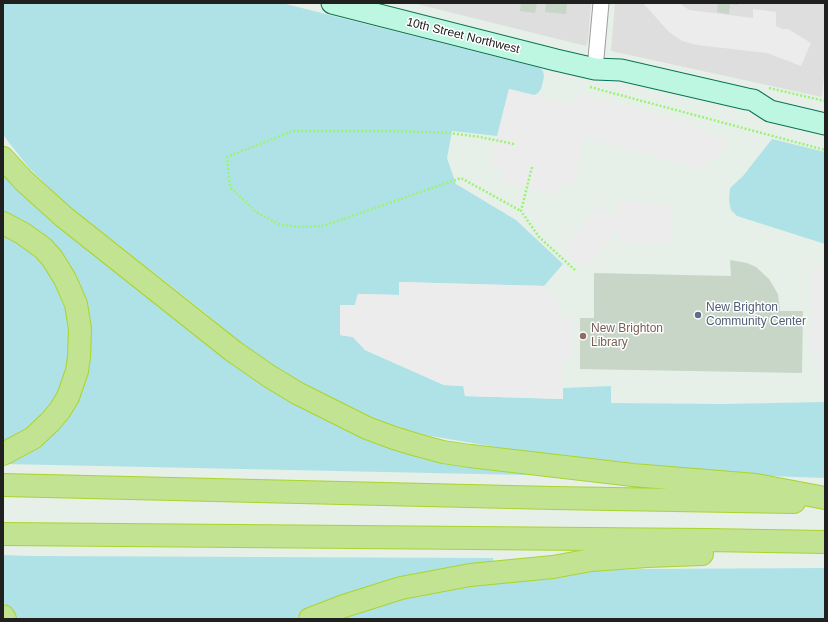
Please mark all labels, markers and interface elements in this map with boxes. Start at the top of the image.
street label: 10th Street Northwest [405,15,521,57]
place label: New Brighton Community Center [706,301,806,329]
marker: New Brighton Community Center [693,310,703,320]
place label: New Brighton Library [591,322,663,350]
marker: New Brighton Library [578,331,588,341]

